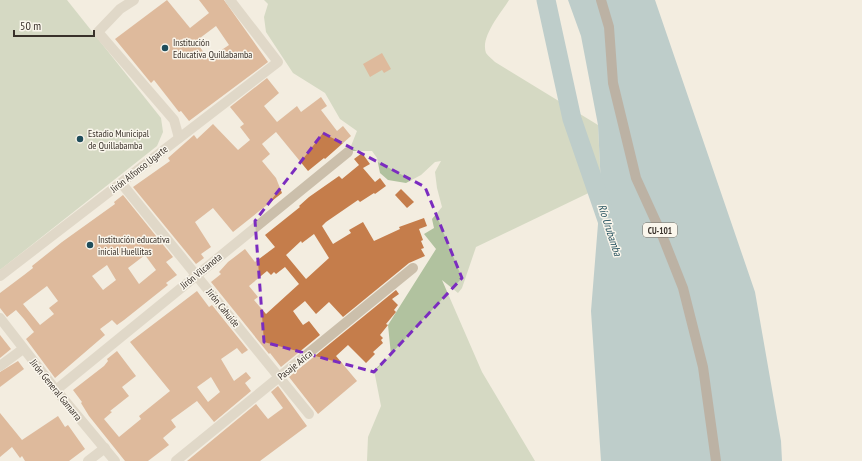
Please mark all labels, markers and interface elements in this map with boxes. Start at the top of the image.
scale bar [14,12,94,38]
text: 50 m [20,18,41,33]
place label: Institución Educativa Quillabamba [173,36,252,61]
marker: Institución Educativa Quillabamba [160,43,170,53]
place label: Estadio Municipal de Quillabamba [88,127,150,152]
marker: Estadio Municipal de Quillabamba [75,134,85,144]
street label: Jirón Alfonso Ugarte [107,143,170,196]
water label: Río Urubamba [595,202,625,258]
road number: CU-101 [643,223,677,237]
place label: Institución educativa inicial Huellitas [98,233,170,258]
marker: Institución educativa inicial Huellitas [85,240,95,250]
street label: Jirón Vilcanota [177,250,225,292]
street label: Jirón Cahuide [203,285,243,330]
street label: Pasaje Arica [275,347,315,383]
street label: Jirón General Gamarra [26,356,85,424]

